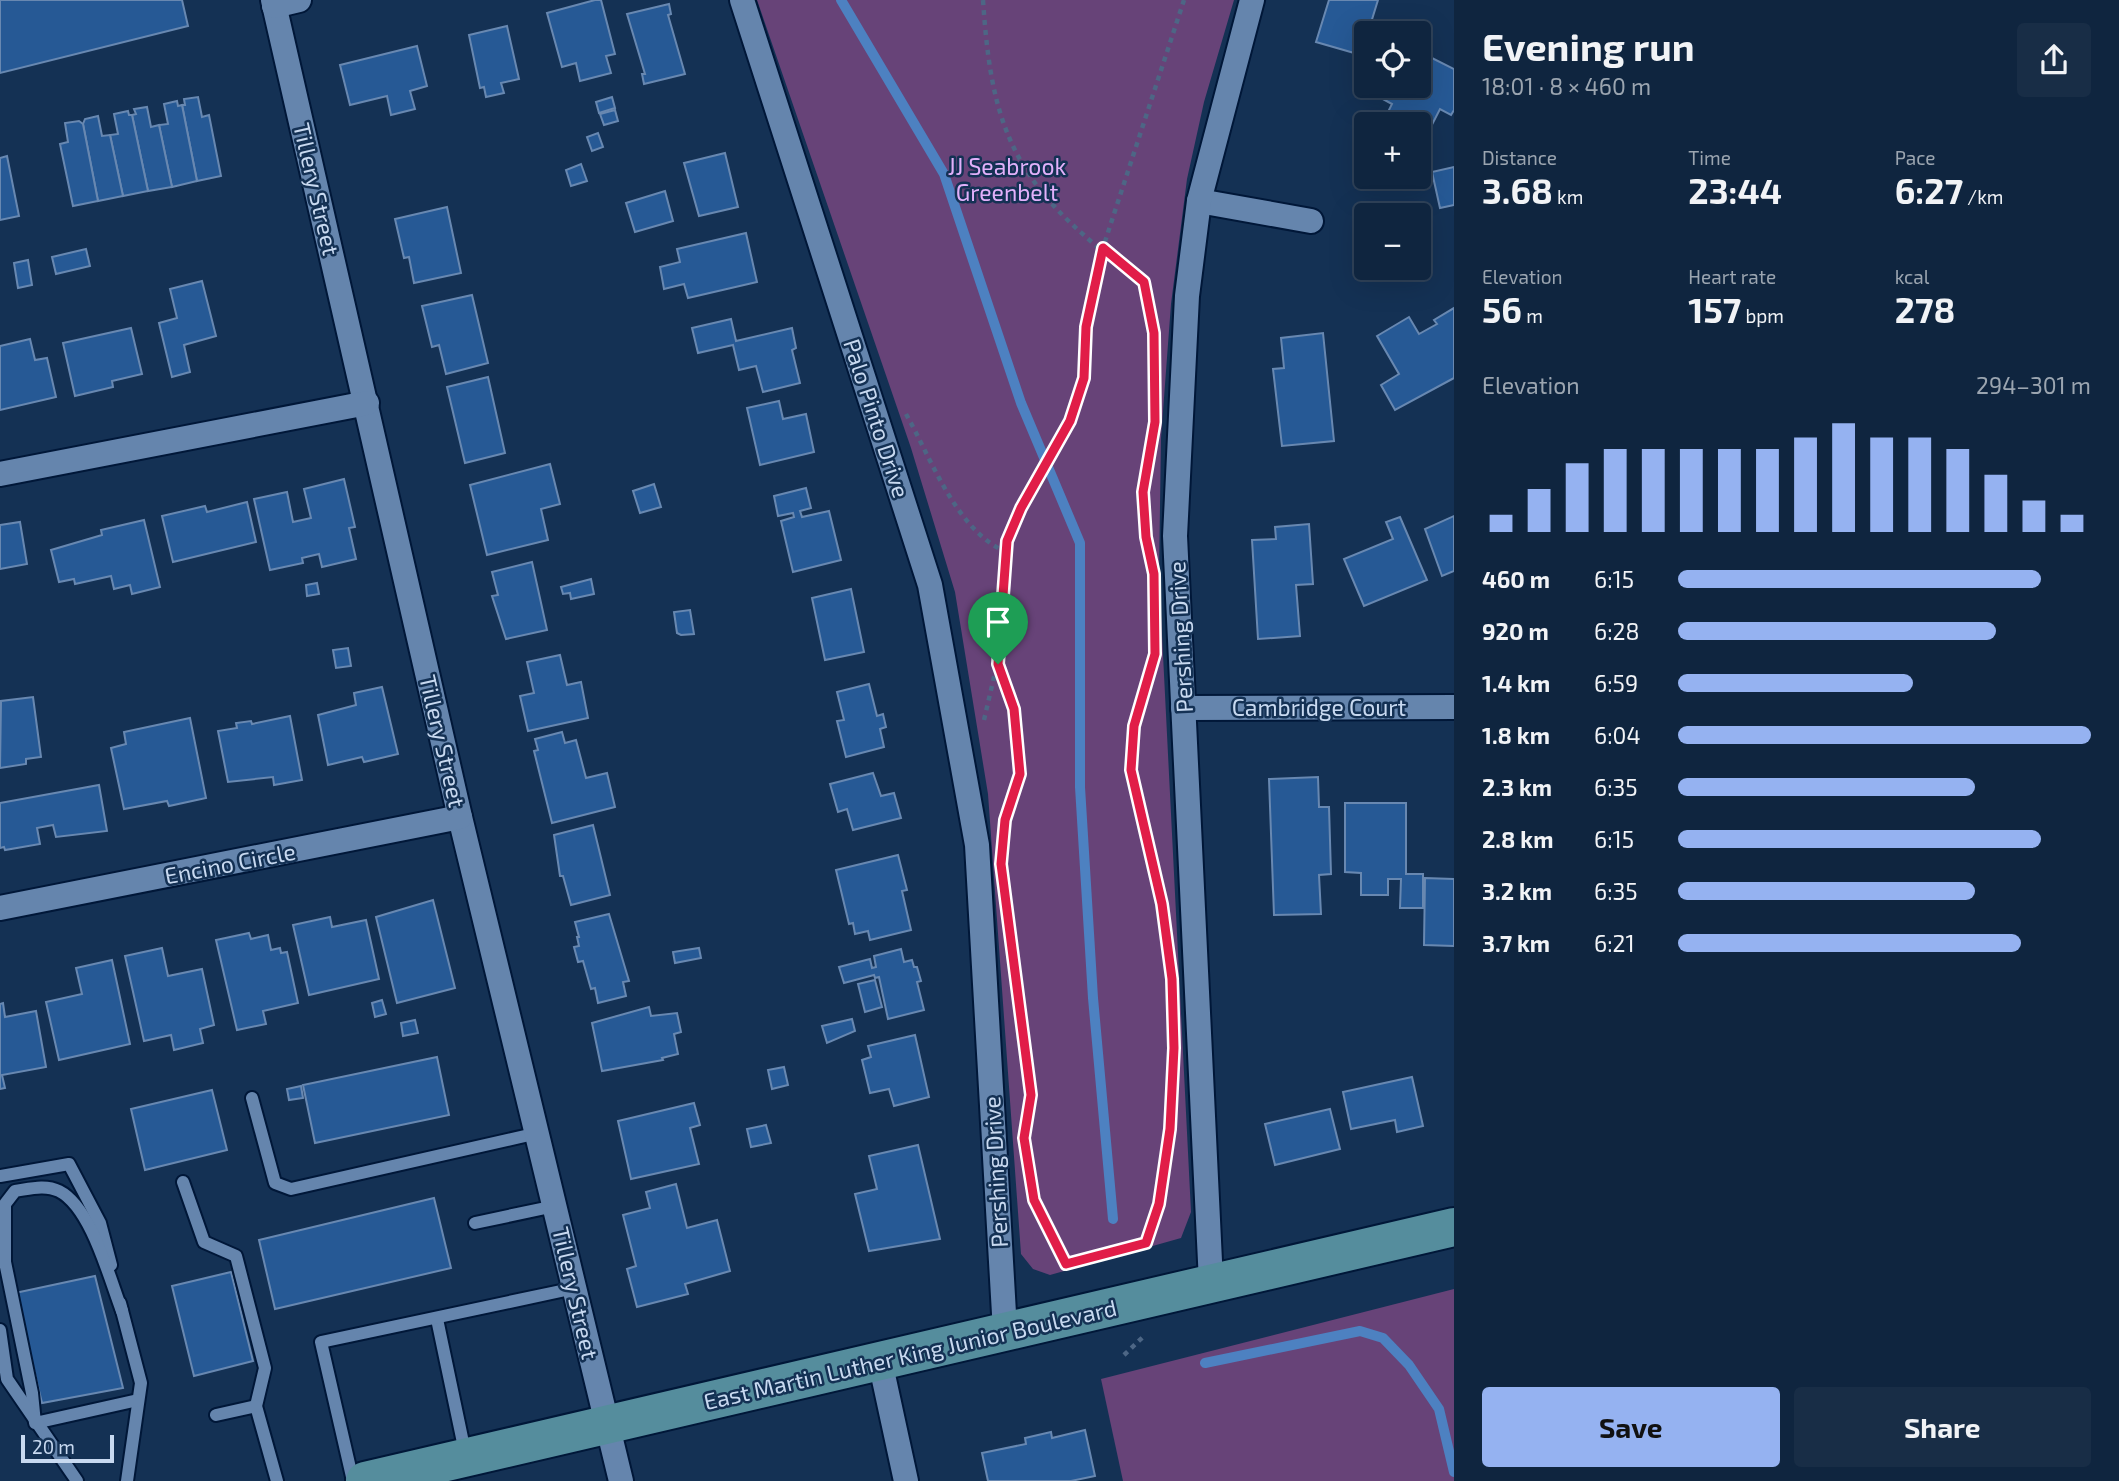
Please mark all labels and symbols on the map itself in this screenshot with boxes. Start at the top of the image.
street label: Tillery Street [288,120,346,258]
park label: JJ Seabrook Greenbelt [948,152,1066,206]
street label: Palo Pinto Drive [838,335,916,501]
street label: Pershing Drive [1162,561,1198,713]
pin [968,592,1028,664]
street label: Tillery Street [414,672,472,810]
street label: Cambridge Court [1232,693,1407,721]
street label: Encino Circle [162,837,298,889]
street label: Pershing Drive [977,1096,1013,1248]
street label: Tillery Street [547,1224,605,1362]
street label: East Martin Luther King Junior Boulevard [701,1293,1119,1415]
scale bar [21,1432,114,1464]

